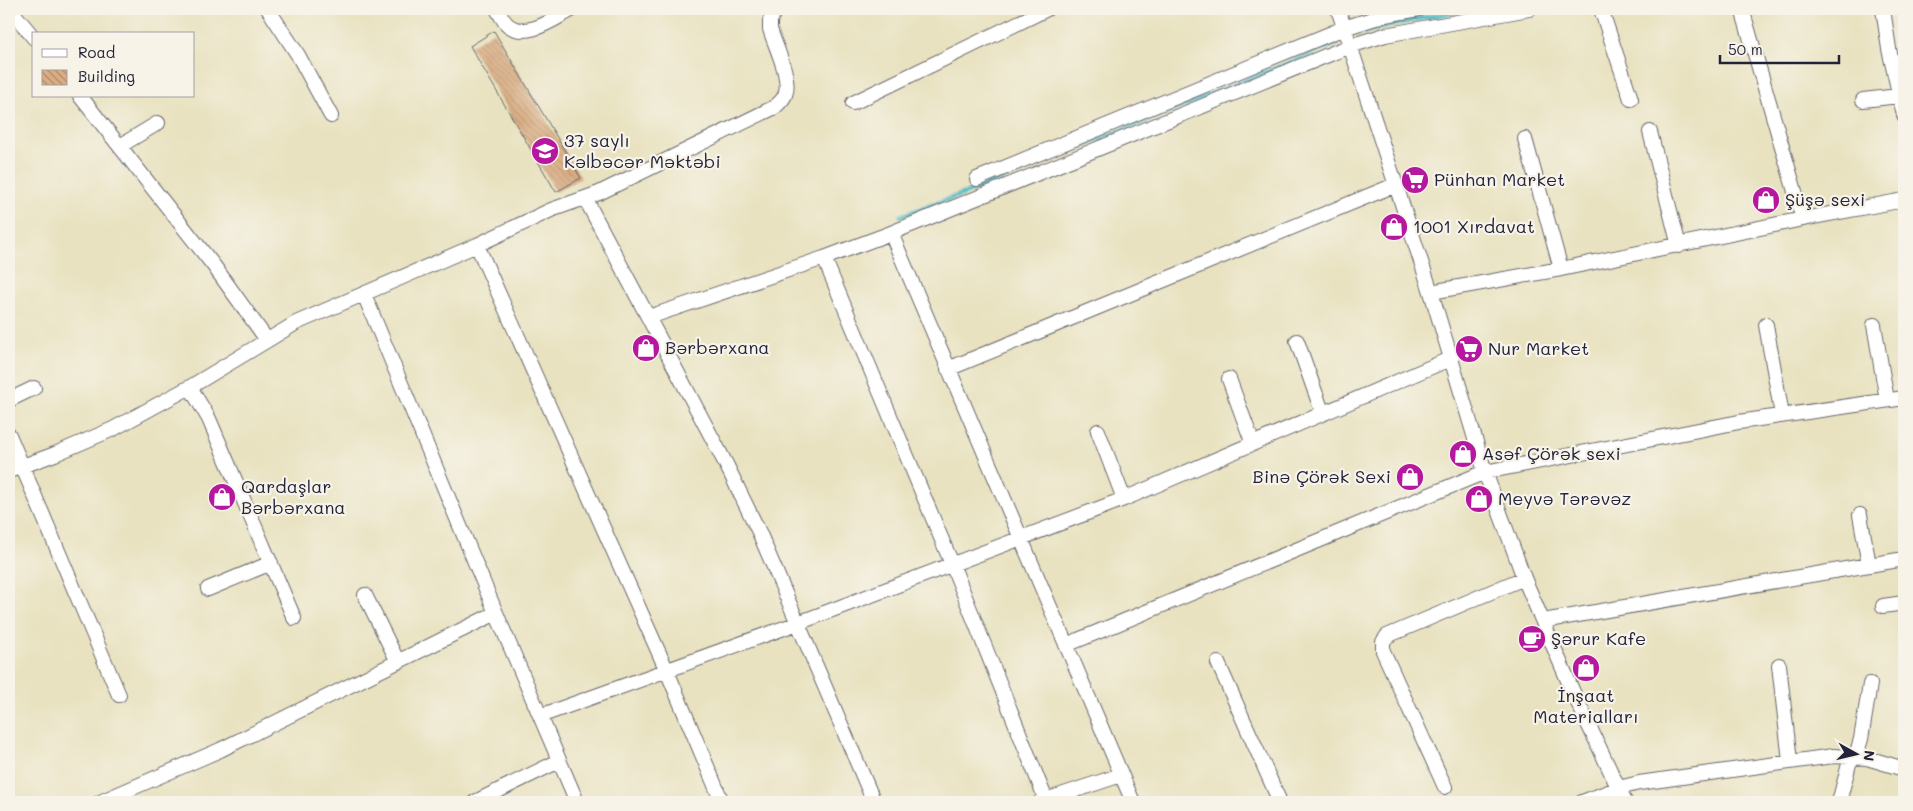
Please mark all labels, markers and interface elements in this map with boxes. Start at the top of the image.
legend [32,32,195,98]
scale bar [1720,32,1839,64]
text: 50 m [1728,39,1763,59]
text: Road [78,42,115,62]
text: Building [78,66,135,86]
place label: 37 saylı Kəlbəcər Məktəbi [564,128,721,173]
school or university icon: 37 saylı Kəlbəcər Məktəbi [530,136,560,166]
supermarket icon: Pünhan Market [1400,165,1430,195]
place label: Pünhan Market [1434,167,1565,191]
shop icon: Şüşə sexi [1751,185,1781,215]
place label: Şüşə sexi [1785,187,1865,211]
shop icon: 1001 Xırdavat [1379,212,1409,242]
place label: 1001 Xırdavat [1413,214,1535,238]
shop icon: Bərbərxana [631,333,661,363]
supermarket icon: Nur Market [1454,334,1484,364]
place label: Bərbərxana [665,335,770,359]
place label: Nur Market [1488,336,1589,360]
shop icon: Asəf Çörək sexi [1448,439,1478,469]
place label: Asəf Çörək sexi [1482,441,1621,465]
shop icon: Binə Çörək Sexi [1395,462,1425,492]
place label: Binə Çörək Sexi [1252,464,1391,488]
place label: Qardaşlar Bərbərxana [241,474,346,519]
shop icon: Qardaşlar Bərbərxana [207,482,237,512]
shop icon: Meyvə Tərəvəz [1464,484,1494,514]
place label: Meyvə Tərəvəz [1498,486,1631,510]
cafe icon: Şərur Kafe [1517,624,1547,654]
place label: Şərur Kafe [1551,626,1646,650]
shop icon: İnşaat Materialları [1571,653,1601,683]
place label: İnşaat Materialları [1533,683,1639,728]
north arrow [1830,728,1880,778]
text: N [1859,749,1880,762]

